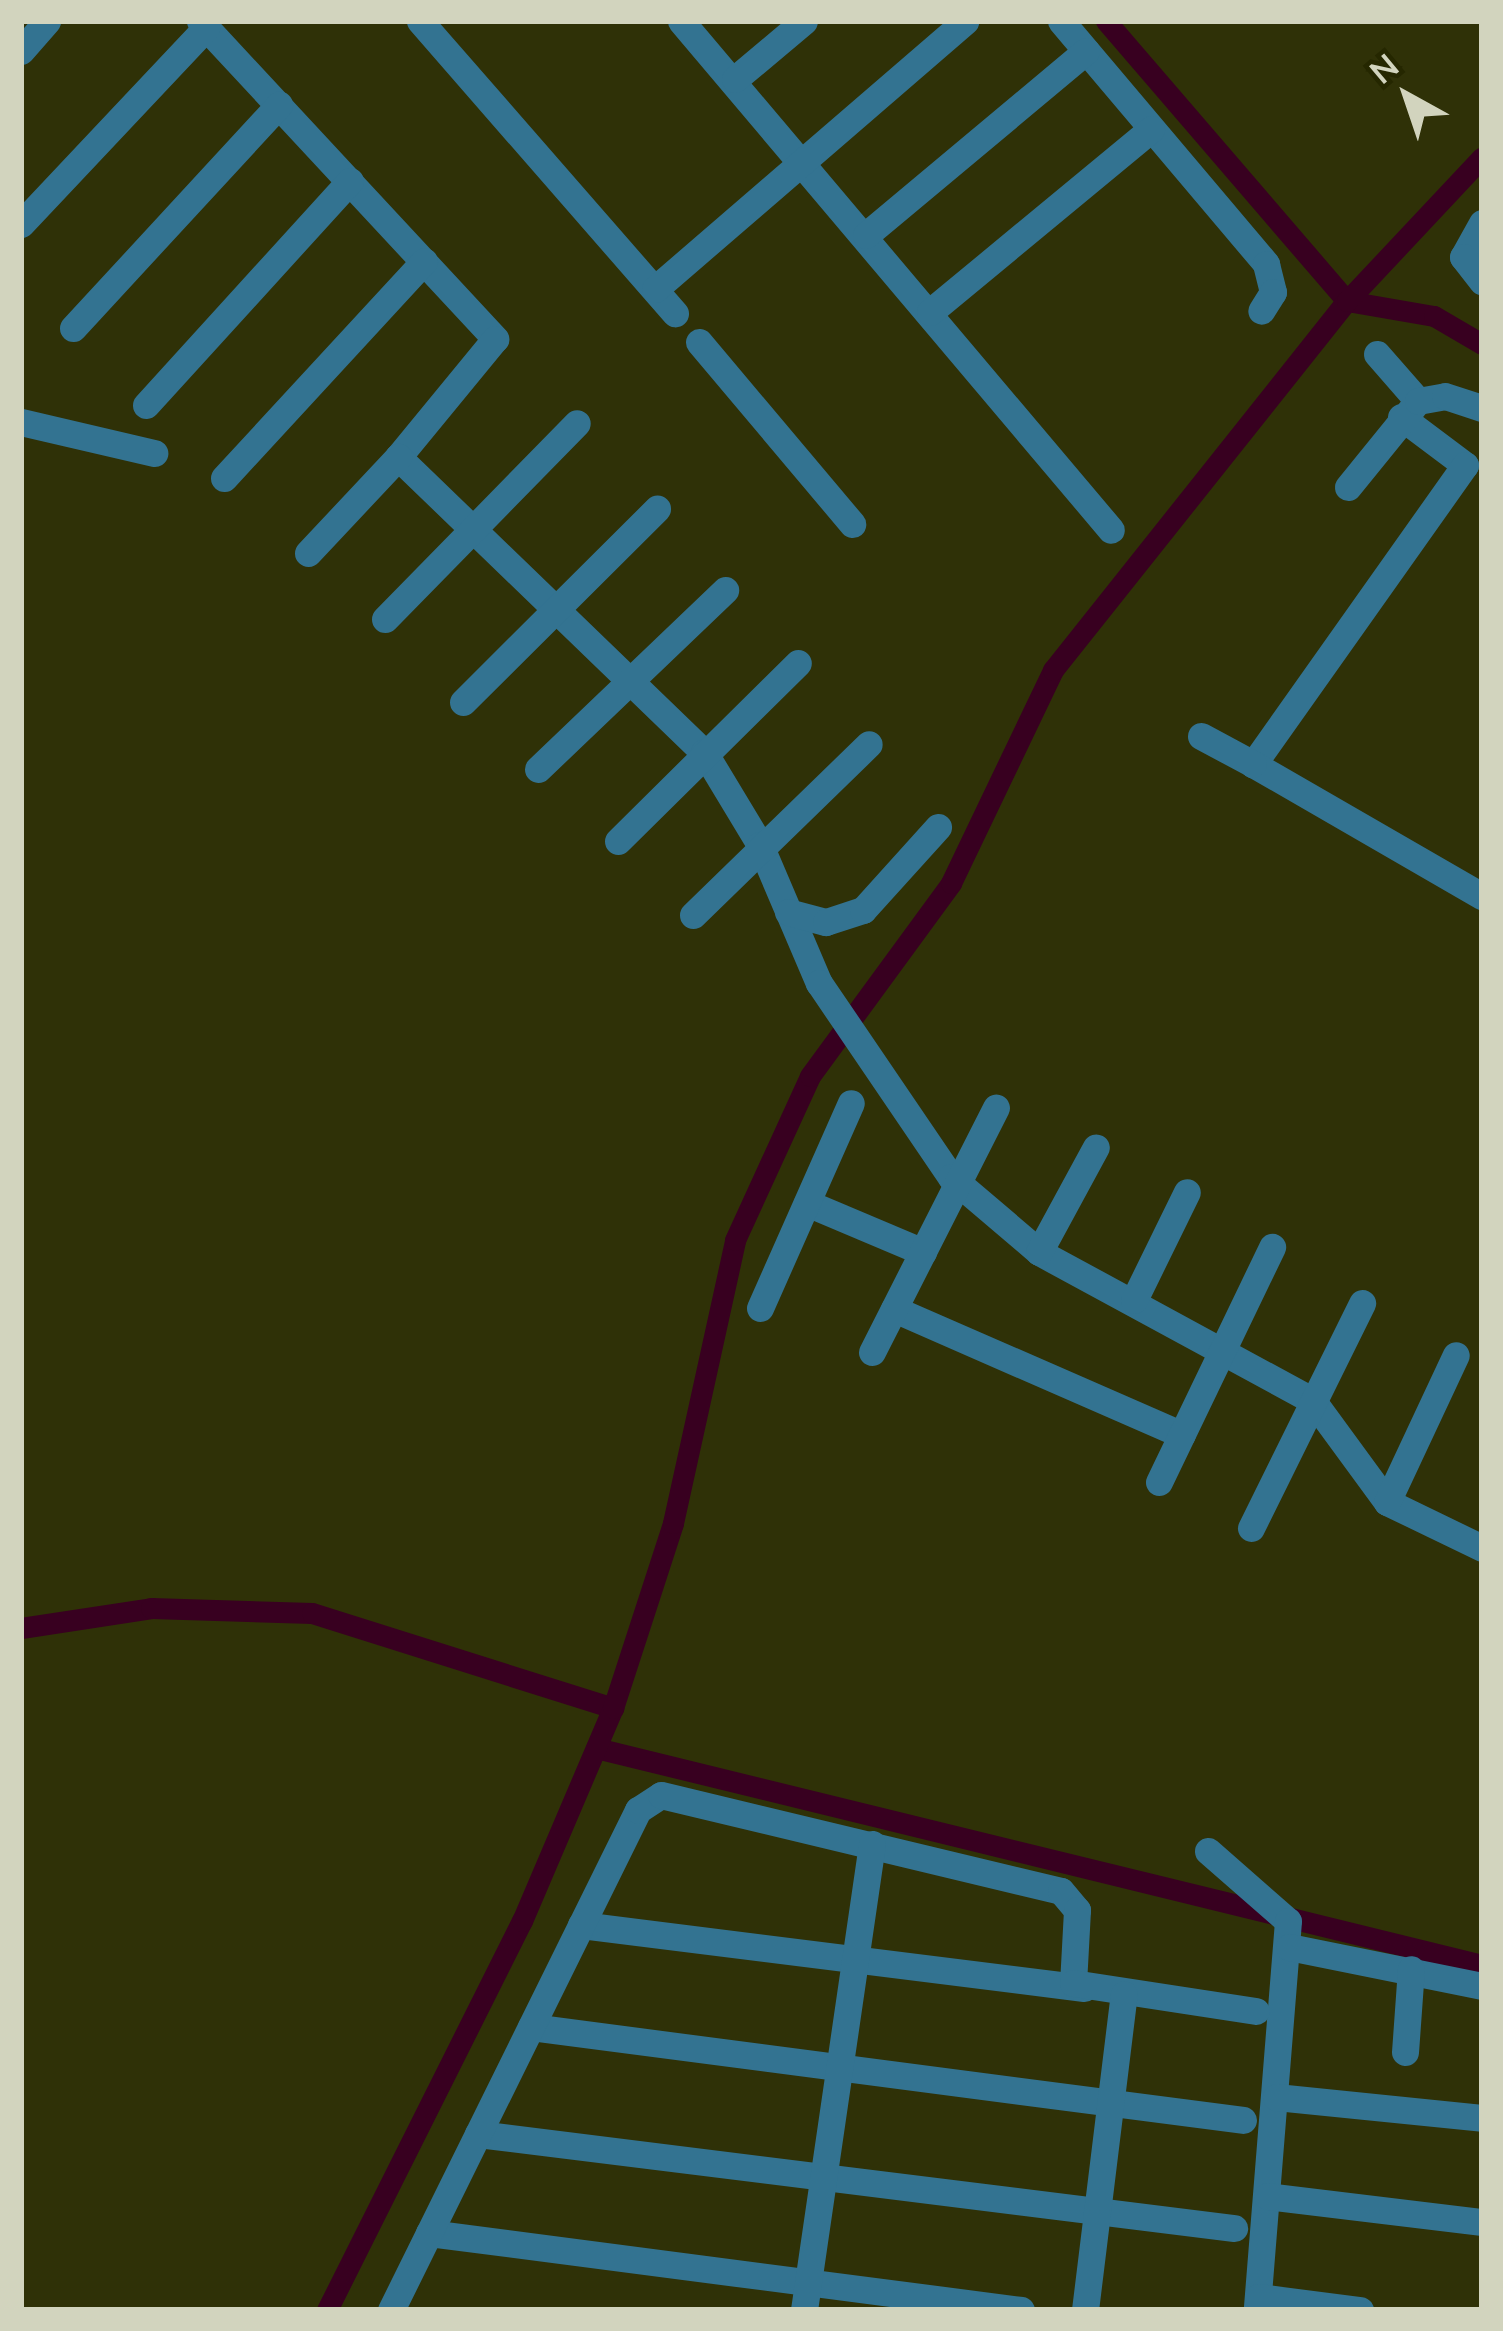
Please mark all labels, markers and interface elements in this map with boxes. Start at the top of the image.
north arrow [1347,36,1467,156]
text: N [1361,44,1406,92]

